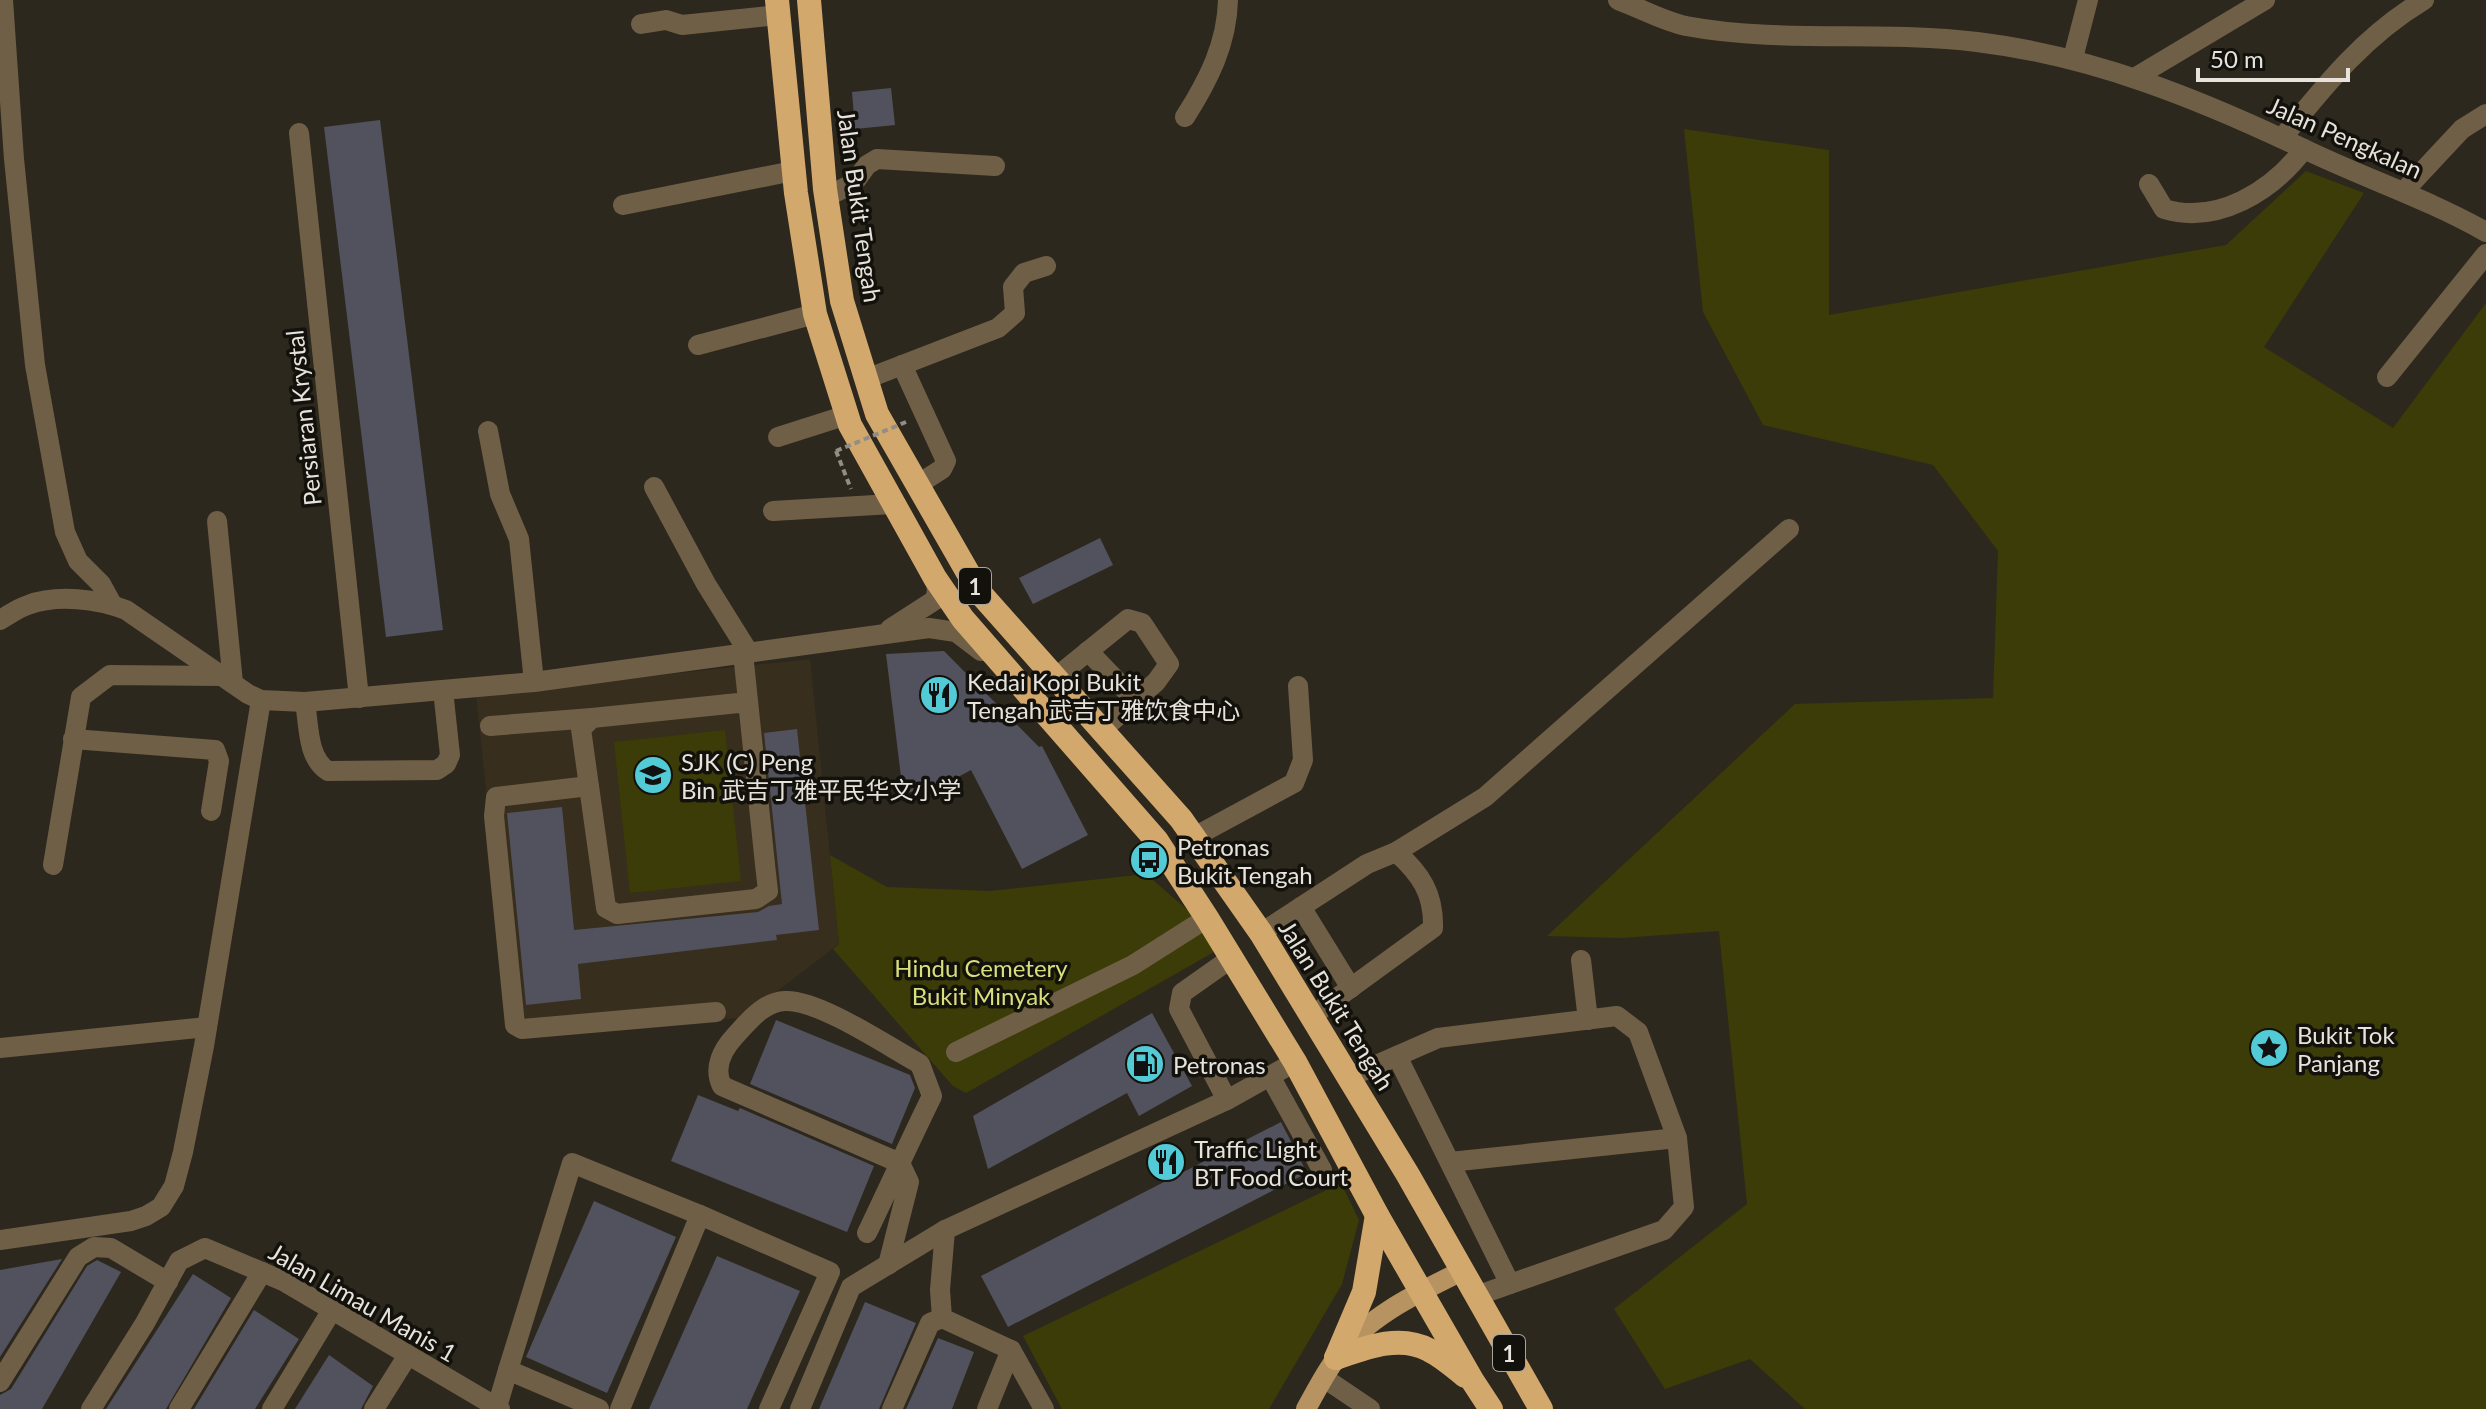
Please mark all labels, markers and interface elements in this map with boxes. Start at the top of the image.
scale bar [2198,32,2348,82]
text: 50 m [2210,44,2264,73]
street label: Jalan Pengkalan [2263,90,2427,184]
street label: Jalan Bukit Tengah [832,108,888,304]
street label: Persiaran Krystal [279,329,327,507]
road number: 1 [959,568,991,604]
place label: Kedai Kopi Bukit Tengah 武吉丁雅饮食中心 [967,667,1240,724]
restaurant icon: Kedai Kopi Bukit Tengah 武吉丁雅饮食中心 [918,674,960,716]
place label: SJK (C) Peng Bin 武吉丁雅平民华文小学 [681,747,962,804]
school or university icon: SJK (C) Peng Bin 武吉丁雅平民华文小学 [632,754,674,796]
place label: Petronas Bukit Tengah [1177,832,1313,889]
bus stop icon: Petronas Bukit Tengah [1128,839,1170,881]
street label: Jalan Bukit Tengah [1273,915,1401,1095]
park label: Hindu Cemetery Bukit Minyak [894,953,1068,1010]
place label: Bukit Tok Panjang [2297,1020,2395,1077]
place icon: Bukit Tok Panjang [2248,1027,2290,1069]
fuel station icon: Petronas [1124,1043,1166,1085]
place label: Petronas [1173,1050,1266,1079]
place label: Traffic Light BT Food Court [1194,1134,1349,1191]
restaurant icon: Traffic Light BT Food Court [1145,1141,1187,1183]
street label: Jalan Limau Manis 1 [264,1237,462,1367]
road number: 1 [1493,1335,1525,1371]

